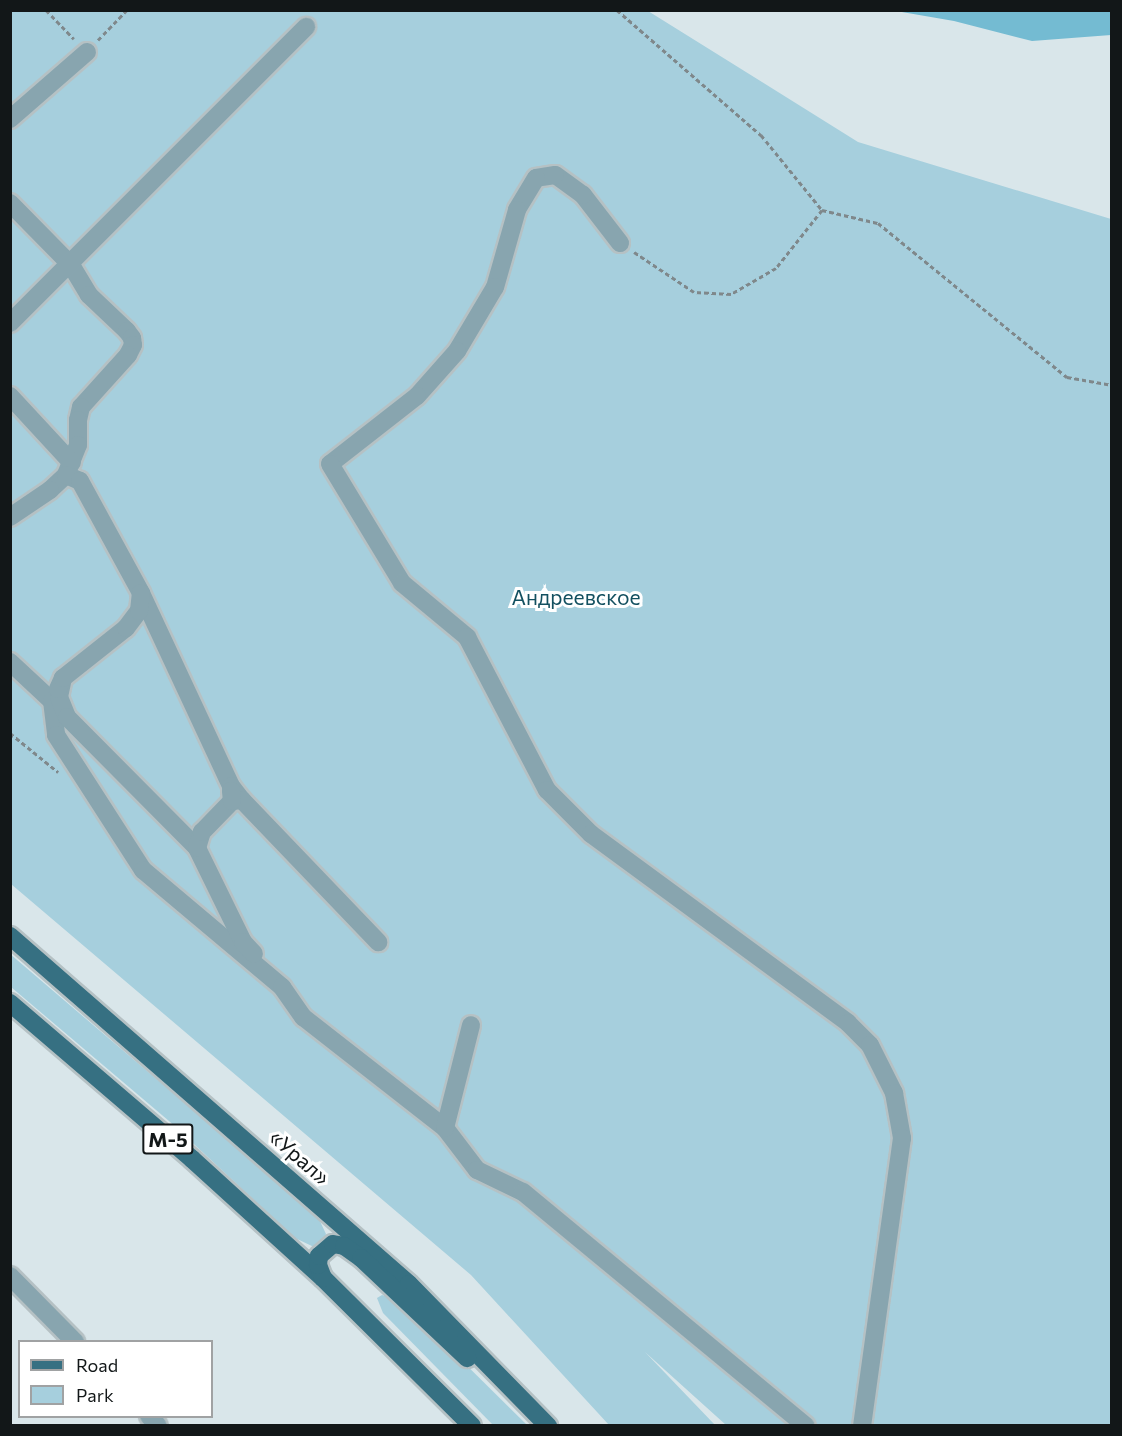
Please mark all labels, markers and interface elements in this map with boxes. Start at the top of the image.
park label: Андреевское [511,584,641,610]
road number: М-5 [141,1122,195,1156]
street label: «Урал» [265,1124,335,1190]
legend [18,1340,213,1418]
text: Road [76,1354,118,1376]
text: Park [76,1384,114,1406]

